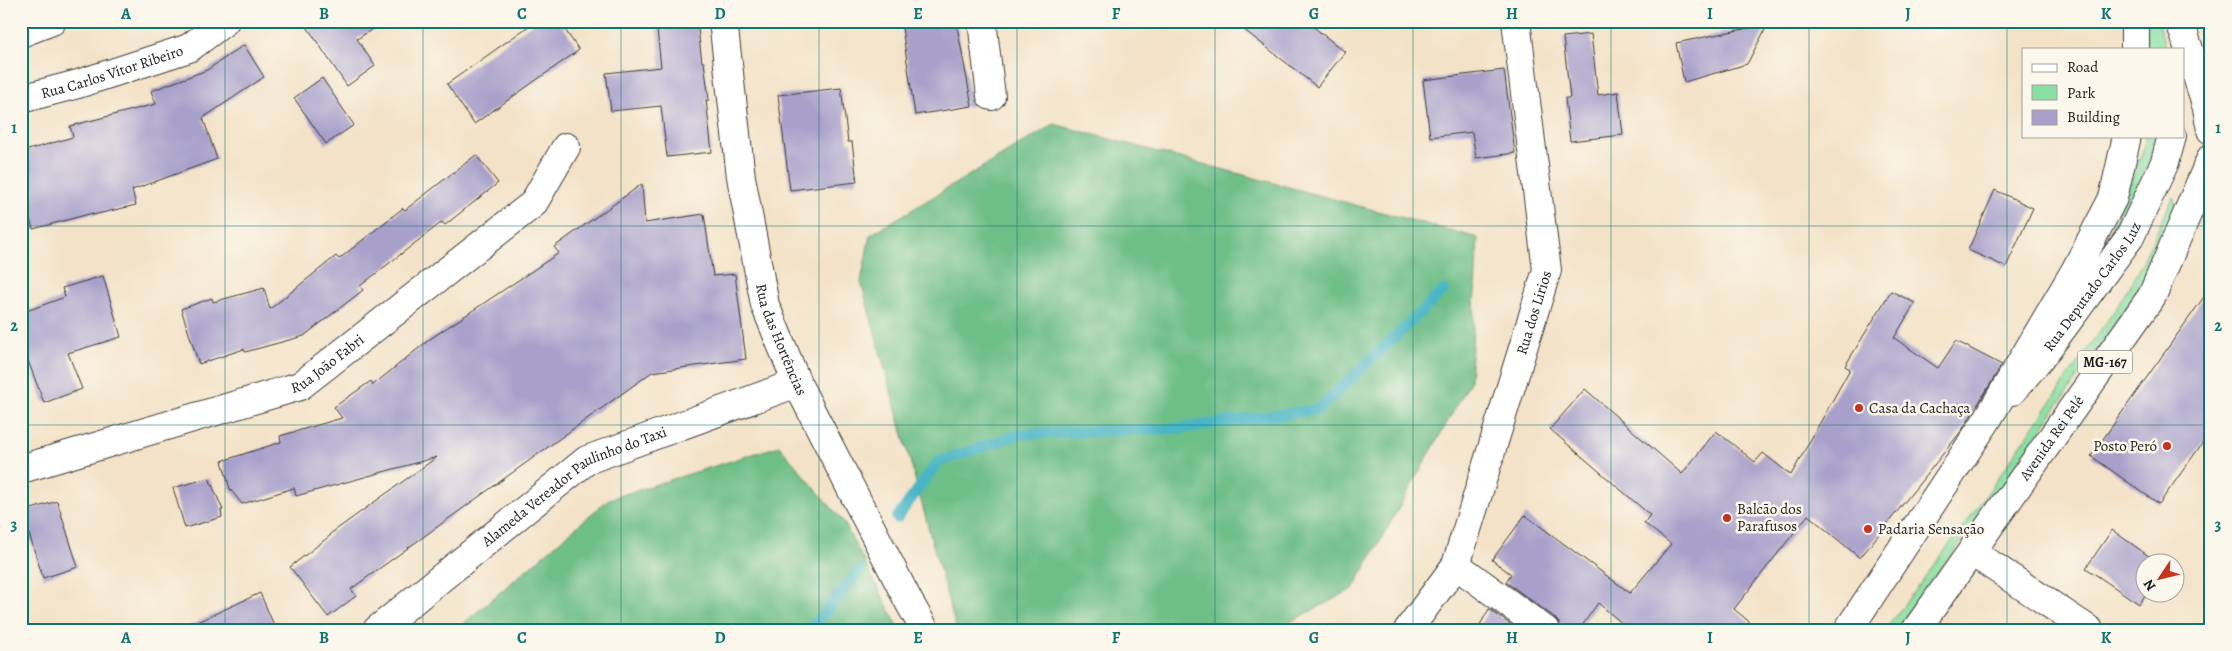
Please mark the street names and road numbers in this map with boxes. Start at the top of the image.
street label: Rua Carlos Vítor Ribeiro [39,41,186,103]
street label: Rua Deputado Carlos Luz [2039,218,2146,355]
street label: Rua dos Lirios [1512,268,1556,357]
street label: Rua das Hortências [751,282,812,399]
street label: Rua João Fabri [289,330,368,398]
road number: MG-167 [2078,351,2132,374]
street label: Avenida Rei Pelé [2014,391,2089,485]
street label: Alameda Vereador Paulinho do Taxi [477,422,670,552]

